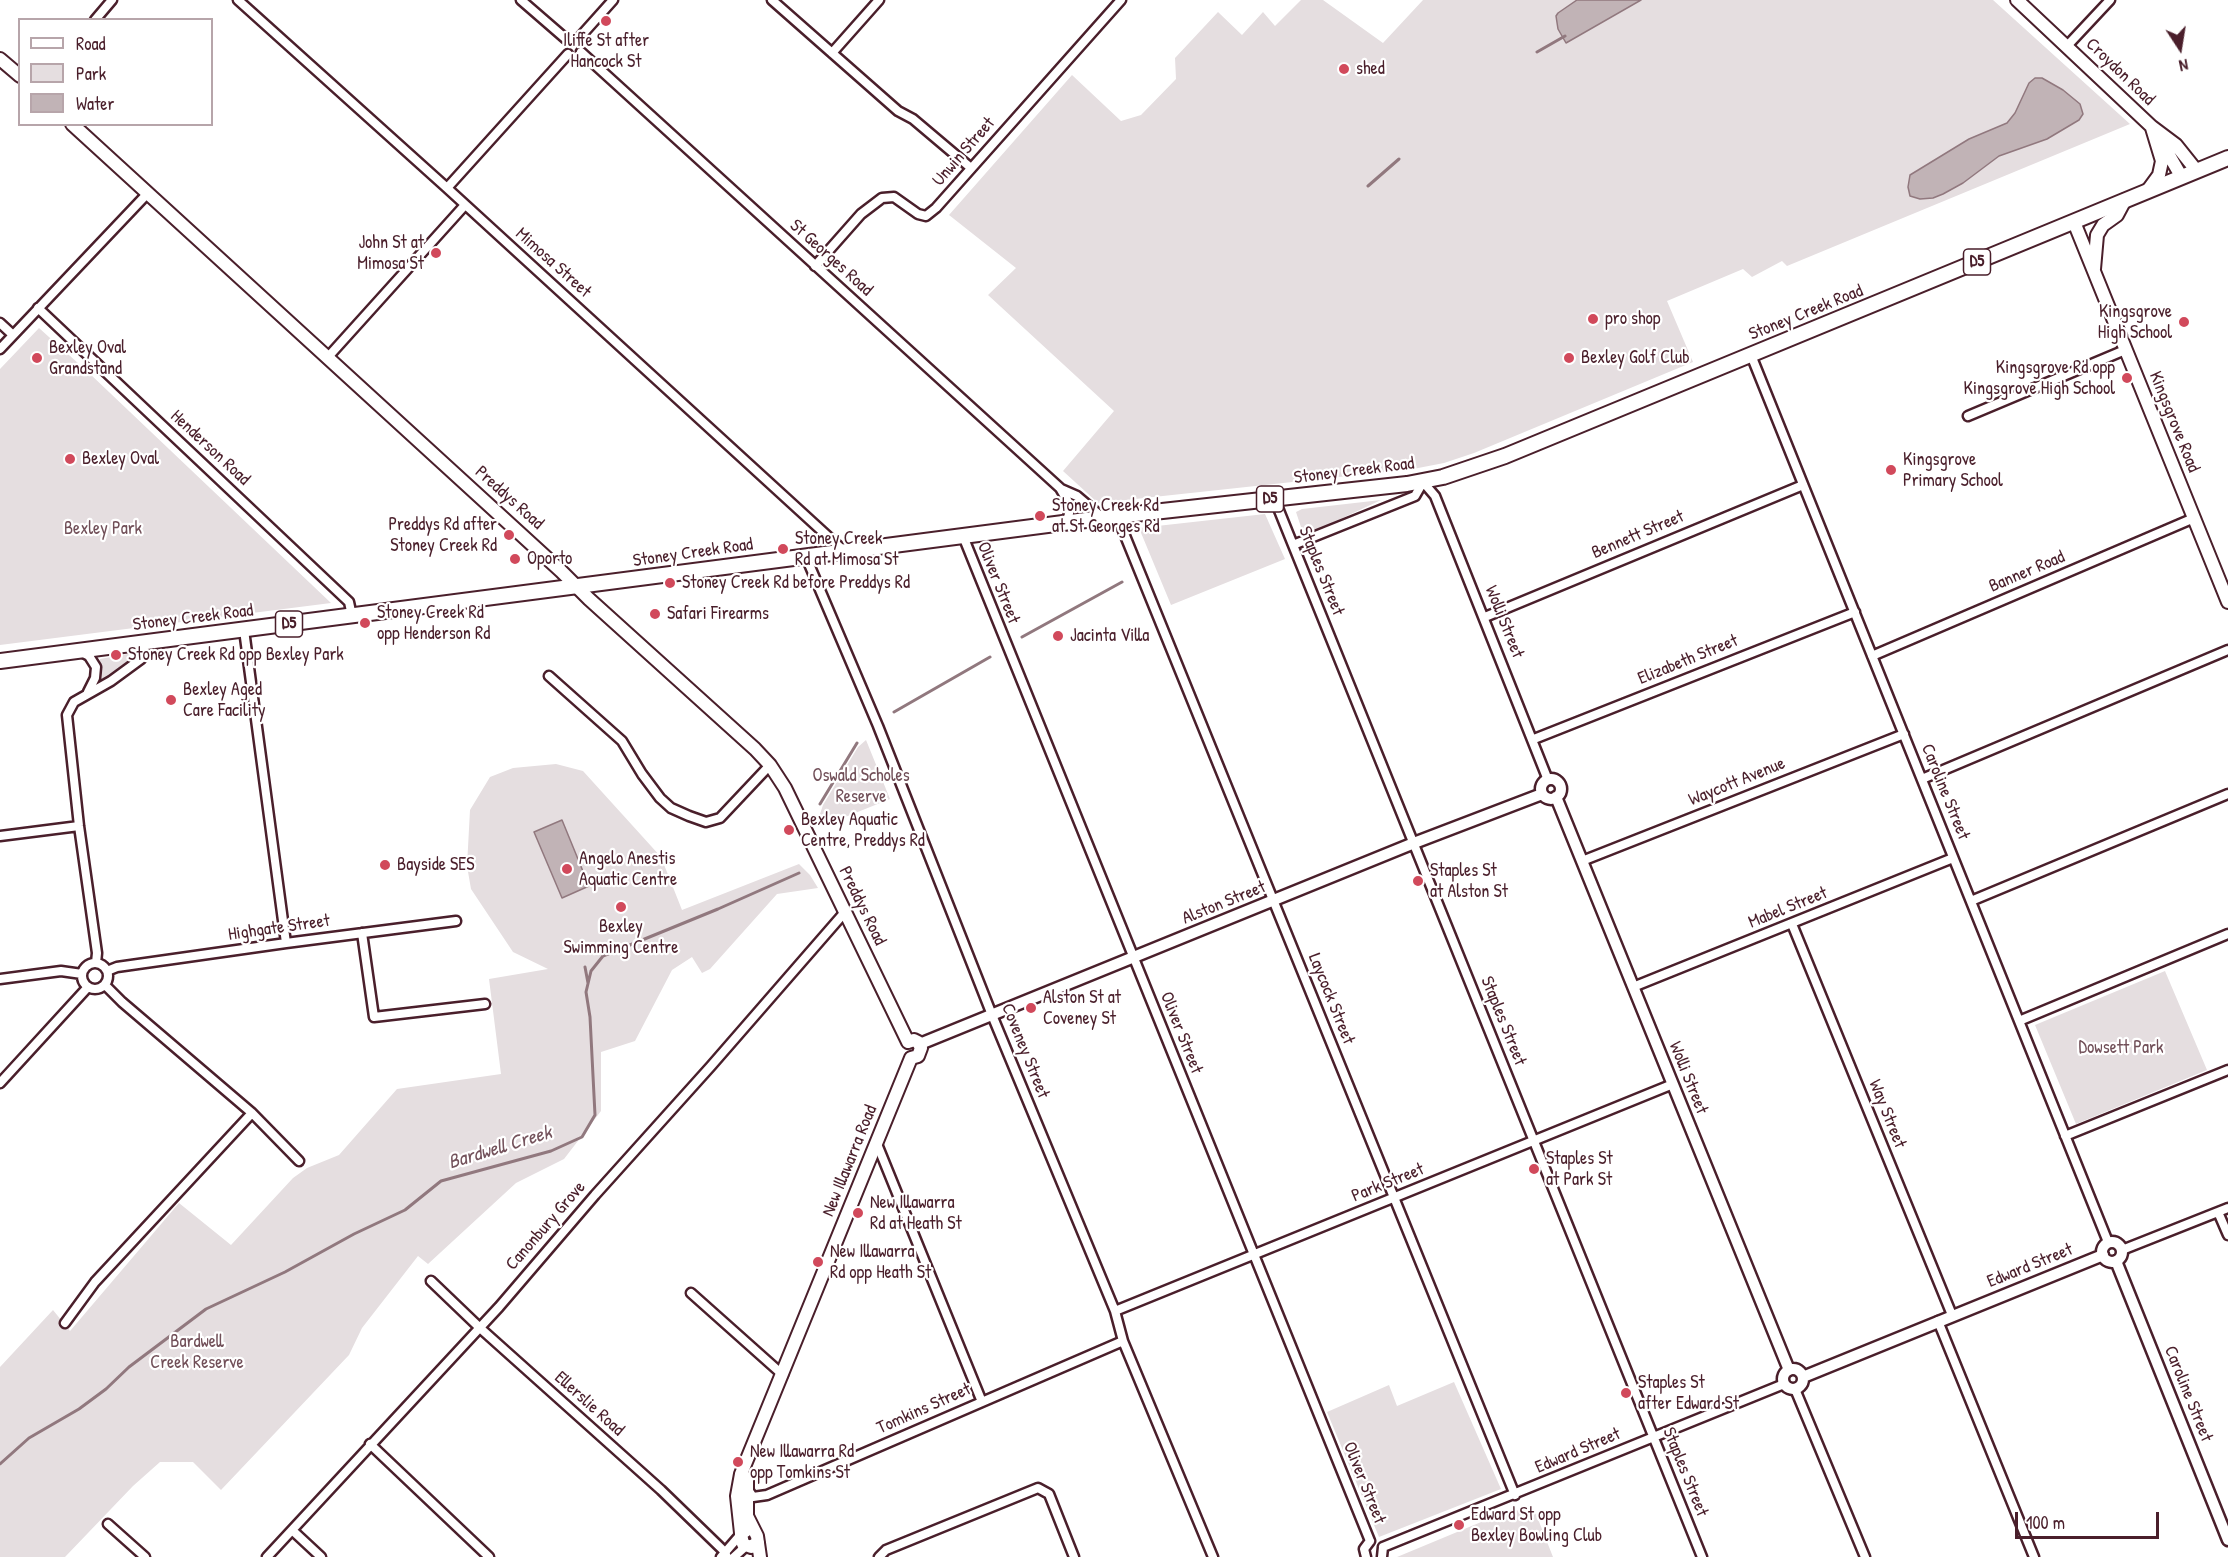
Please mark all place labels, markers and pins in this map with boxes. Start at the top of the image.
marker: Iliffe St after Hancock St [599,14,613,28]
place label: Iliffe St after Hancock St [563,30,649,72]
place label: shed [1356,58,1385,80]
marker: shed [1337,62,1351,76]
place label: John St at Mimosa St [357,232,424,274]
marker: John St at Mimosa St [429,246,443,260]
place label: Kingsgrove High School [2098,301,2172,344]
place label: pro shop [1605,308,1660,330]
marker: pro shop [1586,312,1600,326]
marker: Kingsgrove High School [2177,315,2191,329]
place label: Bexley Oval Grandstand [49,337,126,380]
place label: Bexley Golf Club [1581,347,1690,369]
marker: Bexley Oval Grandstand [30,351,44,365]
marker: Bexley Golf Club [1562,351,1576,365]
place label: Kingsgrove Rd opp Kingsgrove High School [1964,357,2115,400]
marker: Kingsgrove Rd opp Kingsgrove High School [2120,371,2134,385]
place label: Bexley Oval [82,448,159,470]
place label: Kingsgrove Primary School [1903,449,2003,492]
marker: Bexley Oval [63,452,77,466]
marker: Kingsgrove Primary School [1884,463,1898,477]
place label: Stoney Creek Rd at St Georges Rd [1052,495,1159,538]
marker: Stoney Creek Rd at St Georges Rd [1033,509,1047,523]
place label: Preddys Rd after Stoney Creek Rd [388,514,497,556]
marker: Preddys Rd after Stoney Creek Rd [502,528,516,542]
place label: Stoney Creek Rd at Mimosa St [795,528,899,570]
marker: Stoney Creek Rd at Mimosa St [776,542,790,556]
place label: Oporto [527,548,572,570]
marker: Oporto [508,552,522,566]
place label: Stoney Creek Rd before Preddys Rd [682,572,910,594]
marker: Stoney Creek Rd before Preddys Rd [663,576,677,590]
place label: Stoney Creek Rd opp Henderson Rd [377,602,490,644]
place label: Safari Firearms [667,603,769,625]
marker: Safari Firearms [648,607,662,621]
marker: Stoney Creek Rd opp Henderson Rd [358,616,372,630]
place label: Jacinta Villa [1070,625,1149,647]
marker: Jacinta Villa [1051,629,1065,643]
place label: Stoney Creek Rd opp Bexley Park [128,644,344,666]
marker: Stoney Creek Rd opp Bexley Park [109,648,123,662]
place label: Bexley Aged Care Facility [183,679,266,722]
marker: Bexley Aged Care Facility [164,693,178,707]
place label: Bexley Aquatic Centre, Preddys Rd [801,809,925,852]
marker: Bexley Aquatic Centre, Preddys Rd [782,823,796,837]
place label: Angelo Anestis Aquatic Centre [579,848,677,890]
place label: Bayside SES [397,854,475,876]
marker: Bayside SES [378,858,392,872]
place label: Staples St at Alston St [1430,860,1508,902]
marker: Angelo Anestis Aquatic Centre [560,862,574,876]
marker: Staples St at Alston St [1411,874,1425,888]
marker: Bexley Swimming Centre [614,900,628,914]
place label: Bexley Swimming Centre [564,916,678,958]
place label: Alston St at Coveney St [1043,987,1121,1030]
marker: Alston St at Coveney St [1024,1001,1038,1015]
place label: Staples St at Park St [1546,1148,1613,1190]
marker: Staples St at Park St [1527,1162,1541,1176]
place label: New Illawarra Rd at Heath St [870,1192,962,1234]
marker: New Illawarra Rd at Heath St [851,1206,865,1220]
place label: New Illawarra Rd opp Heath St [830,1241,931,1284]
marker: New Illawarra Rd opp Heath St [811,1255,825,1269]
place label: Staples St after Edward St [1638,1372,1739,1414]
marker: Staples St after Edward St [1619,1386,1633,1400]
place label: New Illawarra Rd opp Tomkins St [750,1441,854,1484]
marker: New Illawarra Rd opp Tomkins St [731,1455,745,1469]
place label: Edward St opp Bexley Bowling Club [1471,1504,1602,1546]
marker: Edward St opp Bexley Bowling Club [1452,1518,1466,1532]

